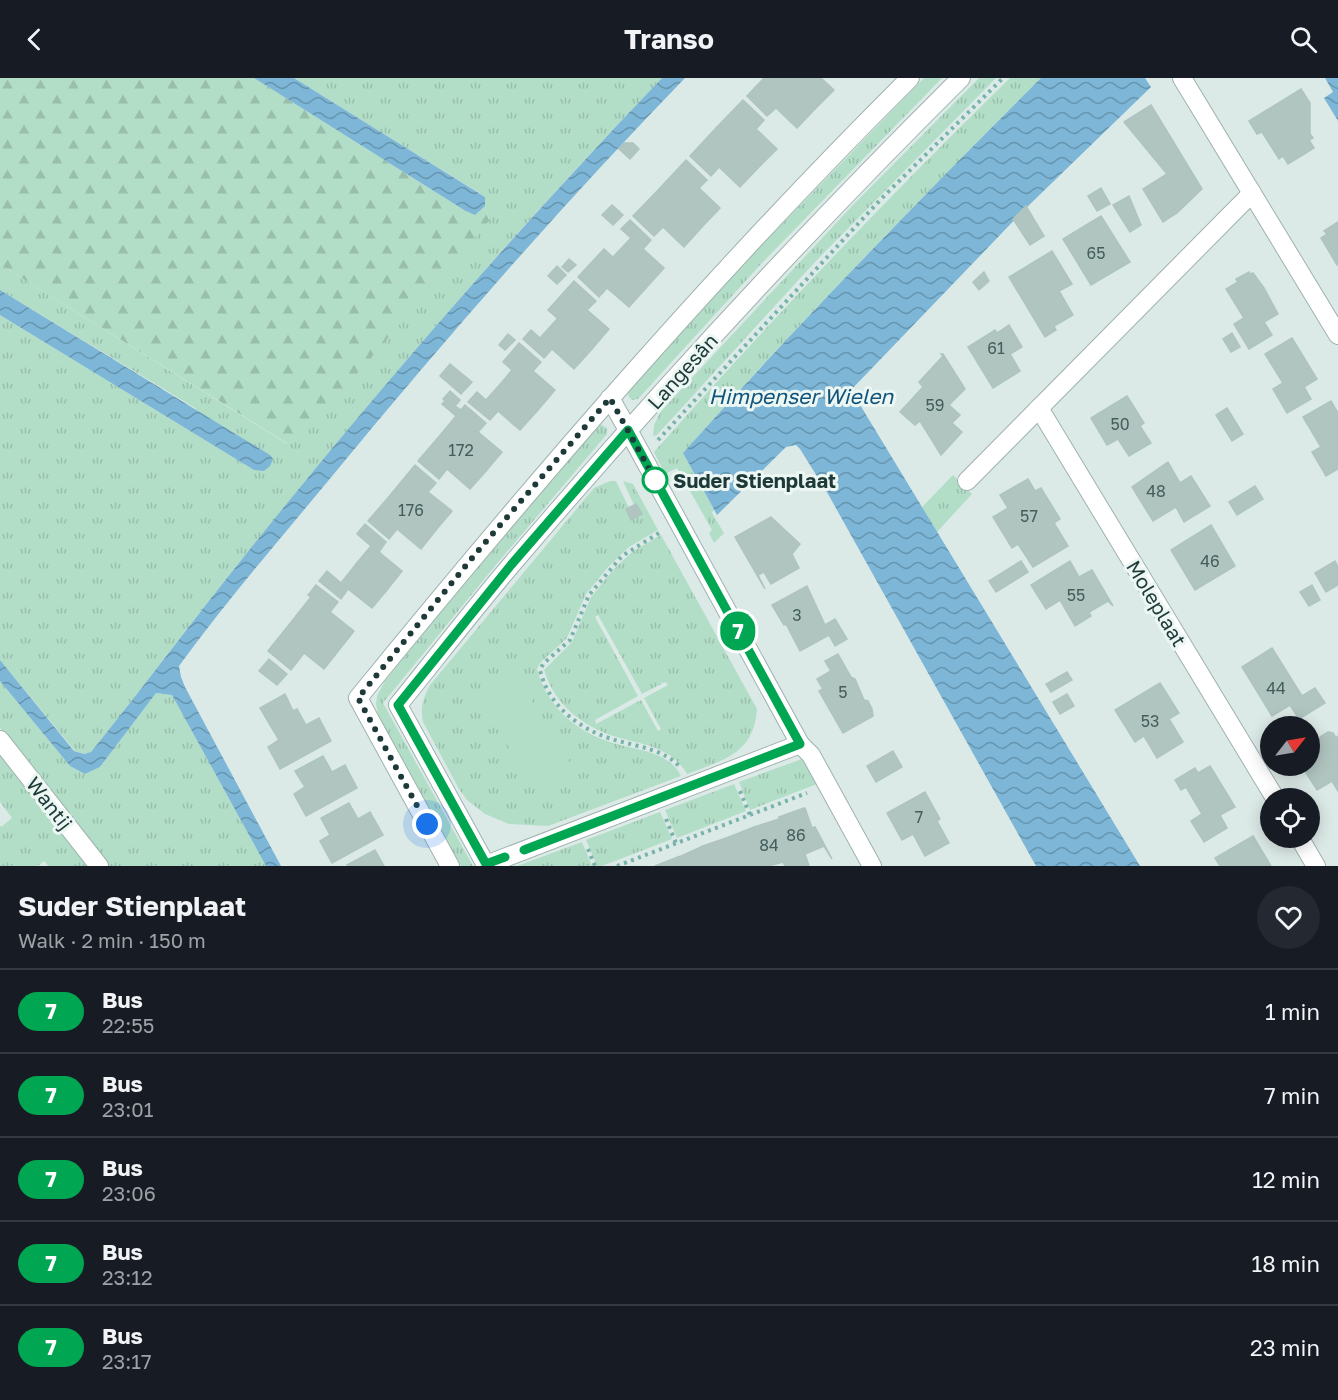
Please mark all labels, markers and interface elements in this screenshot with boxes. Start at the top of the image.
icon: back [18,23,51,56]
text: Transo [624,23,714,55]
icon: search [1287,23,1320,56]
house number: 65 [1087,243,1105,263]
street label: Langesân [642,328,722,414]
house number: 61 [987,338,1005,358]
water label: Himpenser Wielen [709,383,894,409]
house number: 59 [926,395,944,415]
house number: 50 [1110,414,1130,434]
house number: 172 [448,440,474,460]
marker: Suder Stienplaat [642,467,668,493]
place label: Suder Stienplaat [673,468,836,492]
house number: 48 [1146,481,1166,501]
house number: 176 [398,500,424,520]
house number: 57 [1020,506,1038,526]
house number: 46 [1200,551,1220,571]
street label: Moleplaat [1122,556,1192,650]
house number: 55 [1067,585,1085,605]
house number: 3 [792,605,802,625]
line badge: 7 [718,612,758,650]
text: 7 [732,618,744,644]
house number: 44 [1266,678,1286,698]
house number: 5 [838,682,848,702]
house number: 53 [1141,711,1159,731]
north arrow [1260,716,1320,776]
map controls [1260,716,1320,848]
street label: Wantij [22,772,78,834]
button: locate [1260,788,1320,848]
house number: 7 [915,807,923,827]
your location [412,809,442,839]
house number: 86 [786,825,806,845]
house number: 84 [759,835,779,855]
button: heart [1257,886,1320,949]
text: Suder Stienplaat [18,889,246,922]
text: Walk · 2 min · 150 m [18,928,206,952]
text: Bus [102,986,143,1013]
text: 7 [45,998,57,1024]
text: 1 min [1265,998,1320,1025]
text: 22:55 [102,1013,154,1037]
text: Bus [102,1070,143,1097]
text: 7 [45,1082,57,1108]
text: 7 min [1264,1082,1320,1109]
text: 23:01 [102,1097,153,1121]
text: Bus [102,1154,143,1181]
text: 7 [45,1166,57,1192]
text: 12 min [1252,1166,1320,1193]
text: 23:06 [102,1181,156,1205]
text: Bus [102,1238,143,1265]
text: 7 [45,1250,57,1276]
text: 18 min [1252,1250,1320,1277]
text: 23:12 [102,1265,153,1289]
text: Bus [102,1322,143,1349]
text: 7 [45,1334,57,1360]
text: 23 min [1250,1334,1320,1361]
text: 23:17 [102,1349,152,1373]

